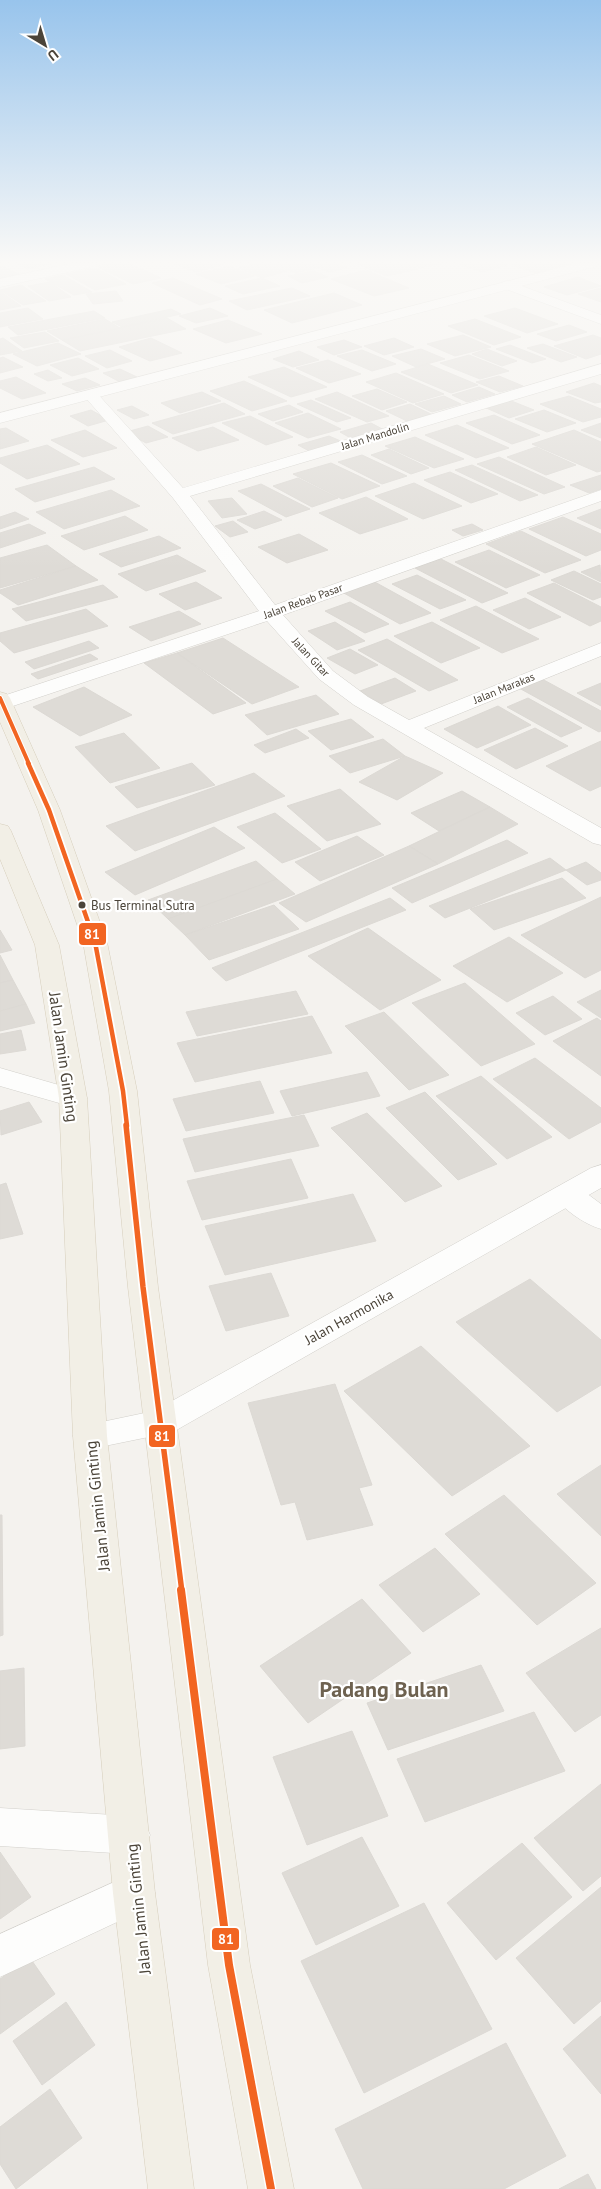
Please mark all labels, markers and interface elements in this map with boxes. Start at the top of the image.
north arrow [20,20,70,70]
text: U [44,45,62,65]
street label: Jalan Mandolin [338,419,411,453]
street label: Jalan Rebab Pasar [261,580,345,622]
street label: Jalan Gitar [289,634,333,680]
street label: Jalan Marakas [470,669,537,707]
place label: Bus Terminal Sutra [91,897,195,914]
marker: Bus Terminal Sutra [77,900,87,910]
line badge: 81 [78,922,107,946]
text: 81 [84,925,100,943]
street label: Jalan Jamin Ginting [45,990,83,1123]
street label: Jalan Harmonika [301,1285,396,1349]
line badge: 81 [148,1424,176,1448]
text: 81 [154,1427,170,1445]
street label: Jalan Jamin Ginting [80,1440,114,1573]
district label: Padang Bulan [319,1675,449,1703]
street label: Jalan Jamin Ginting [121,1843,155,1976]
line badge: 81 [211,1927,240,1951]
text: 81 [218,1930,234,1948]

